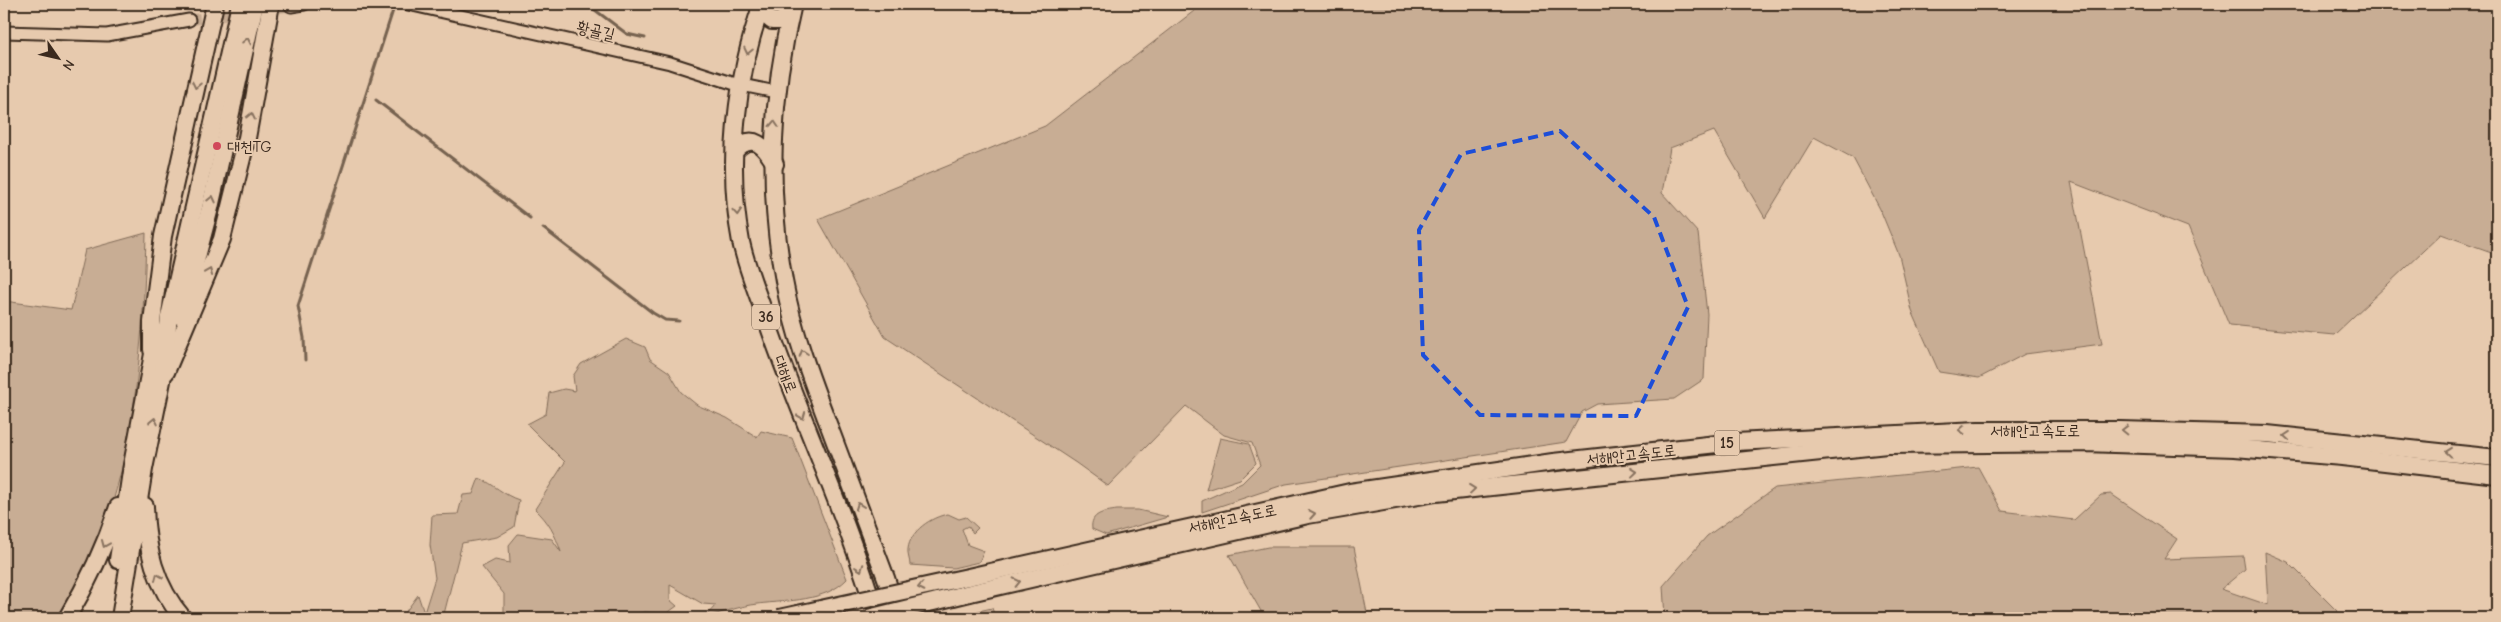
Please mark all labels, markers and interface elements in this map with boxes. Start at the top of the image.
street label: 황골길 [575,18,617,44]
north arrow [32,32,82,82]
one-way arrow [241,36,252,45]
one-way arrow [743,46,754,55]
text: N [59,56,78,74]
one-way arrow [191,81,202,90]
one-way arrow [246,111,256,120]
one-way arrow [769,120,780,128]
place label: 대천TG [227,138,272,156]
marker: 대천TG [211,140,223,152]
one-way arrow [206,195,217,204]
one-way arrow [732,208,743,216]
one-way arrow [203,268,213,277]
road number: 36 [752,304,780,330]
one-way arrow [799,350,809,358]
street label: 대해로 [770,353,800,396]
one-way arrow [796,411,806,420]
one-way arrow [148,417,159,425]
street label: 서해안고속도로 [1990,422,2080,440]
one-way arrow [1958,425,1966,436]
one-way arrow [2121,425,2128,435]
road number: 15 [1714,430,1740,456]
one-way arrow [2283,431,2291,442]
street label: 서해안고속도로 [1585,441,1677,469]
one-way arrow [2444,447,2452,458]
one-way arrow [1630,467,1638,478]
one-way arrow [1469,484,1477,495]
street label: 서해안고속도로 [1186,501,1278,537]
one-way arrow [855,502,865,511]
one-way arrow [1307,509,1316,520]
one-way arrow [101,539,111,548]
one-way arrow [854,563,864,572]
one-way arrow [154,573,164,582]
one-way arrow [1013,577,1022,588]
one-way arrow [916,581,925,592]

